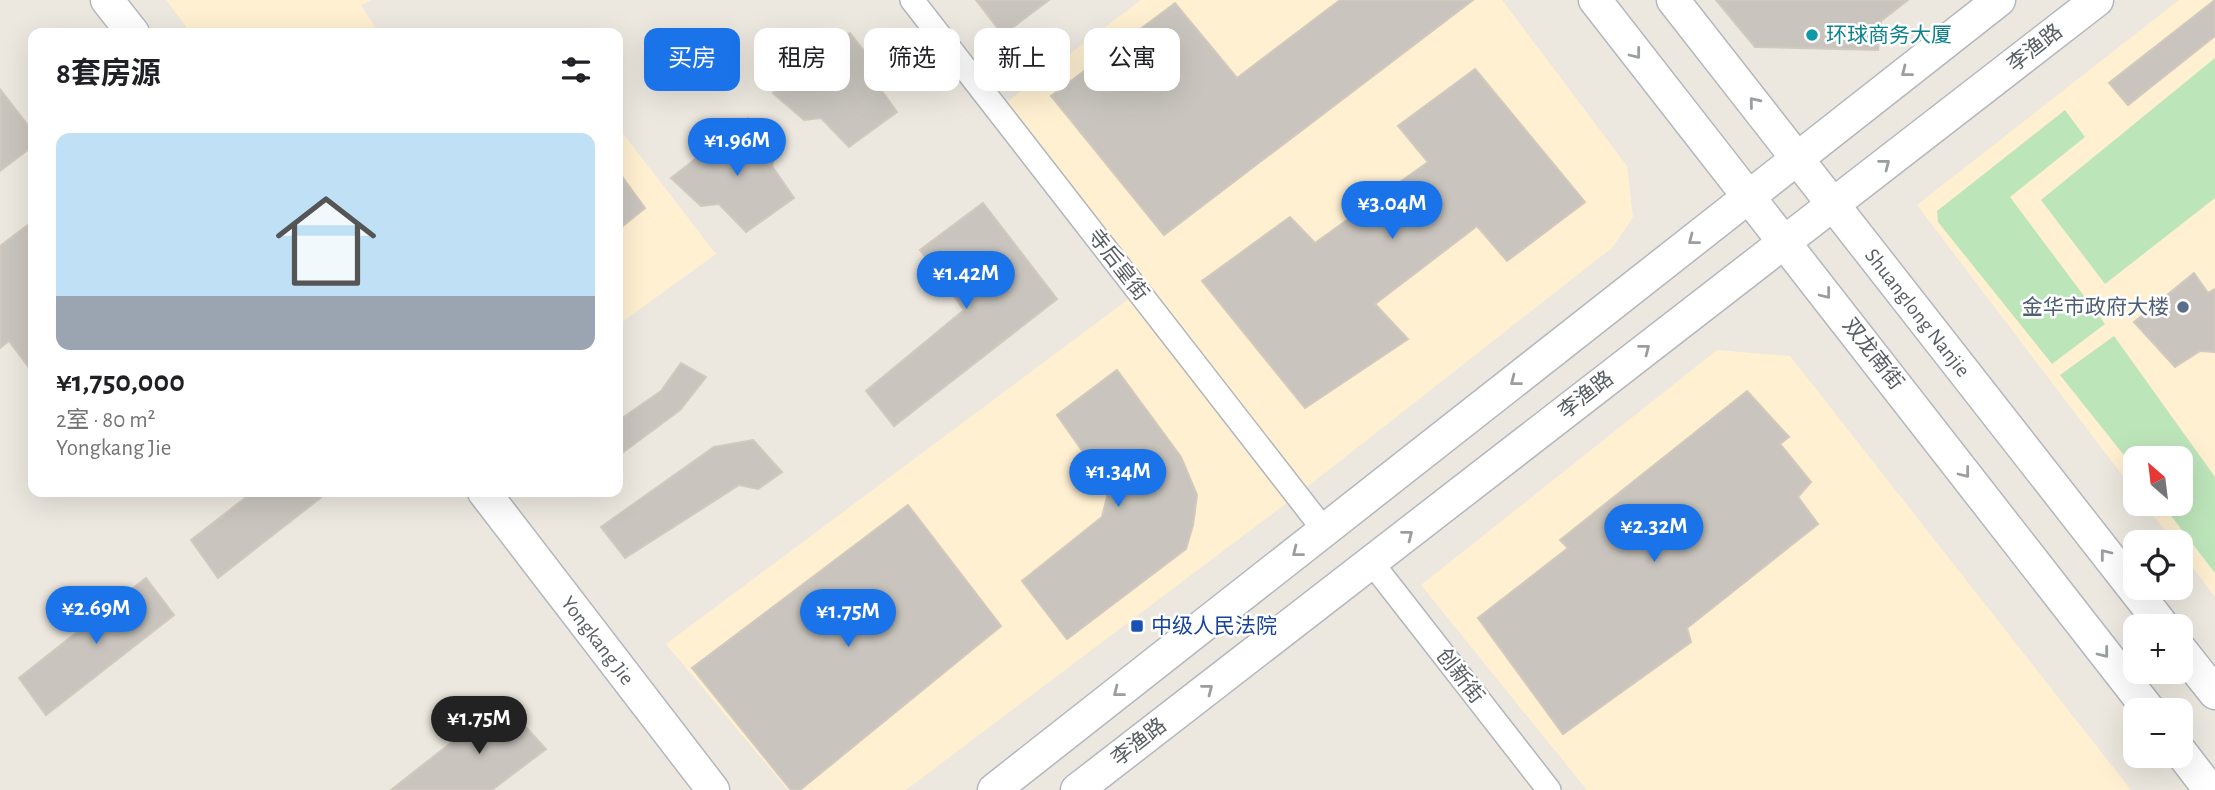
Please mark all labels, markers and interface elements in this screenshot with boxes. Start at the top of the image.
street label: 李渔路 [2003,20,2066,76]
place label: 环球商务大厦 [1826,24,1952,46]
marker: 环球商务大厦 [1804,27,1820,43]
chip: 买房 [644,28,740,91]
chip: 租房 [754,28,850,91]
chip: 筛选 [864,28,960,91]
chip: 新上 [974,28,1070,91]
chip: 公寓 [1084,28,1180,91]
one-way arrow [1628,46,1641,59]
icon: filters [557,51,595,89]
text: 8套房源 [56,59,161,89]
one-way arrow [1901,63,1913,76]
one-way arrow [1750,98,1763,110]
pin: ¥1.96M [680,118,794,178]
text: ¥1.96M [704,129,770,152]
one-way arrow [1878,160,1890,173]
icon: home [263,178,389,304]
pin: ¥3.04M [1335,182,1449,241]
text: ¥3.04M [1357,192,1427,215]
street label: 寺后皇街 [1084,225,1153,305]
one-way arrow [1689,232,1701,245]
street label: Shuanglong Nanjie [1861,245,1974,381]
pin: ¥1.42M [909,252,1023,311]
text: ¥1.42M [933,262,999,285]
one-way arrow [1817,286,1830,298]
place label: 金华市政府大楼 [2022,296,2169,318]
marker: 金华市政府大楼 [2175,299,2191,315]
street label: 双龙南街 [1839,314,1908,394]
one-way arrow [1637,344,1649,357]
text: ¥1,750,000 [56,367,185,397]
street label: 李渔路 [1554,367,1617,423]
one-way arrow [1510,372,1522,385]
text: 2室 · 80 m² [56,409,156,432]
text: Yongkang Jie [56,437,171,460]
north arrow [2123,446,2193,516]
map controls [2123,446,2193,768]
pin: ¥1.34M [1061,449,1175,509]
text: ¥1.34M [1085,460,1151,483]
one-way arrow [1957,466,1970,478]
pin: ¥2.32M [1597,504,1711,564]
text: ¥2.32M [1620,515,1688,538]
one-way arrow [1400,530,1412,543]
button: locate [2123,530,2193,600]
one-way arrow [1292,543,1305,556]
one-way arrow [2101,549,2114,561]
pin: ¥2.69M [39,586,153,646]
pin: ¥1.75M [791,590,905,649]
street label: Yongkang Jie [557,592,638,688]
text: ¥2.69M [62,597,130,620]
text: ¥1.75M [816,600,880,623]
button: + [2123,614,2193,684]
place label: 中级人民法院 [1151,615,1277,637]
marker: 中级人民法院 [1129,618,1145,634]
street label: 创新街 [1432,644,1488,707]
one-way arrow [2096,646,2109,658]
one-way arrow [1114,684,1126,697]
one-way arrow [1201,684,1213,697]
pin: ¥1.75M [422,696,536,756]
button: − [2123,698,2193,768]
text: ¥1.75M [447,707,511,730]
street label: 李渔路 [1107,714,1170,770]

